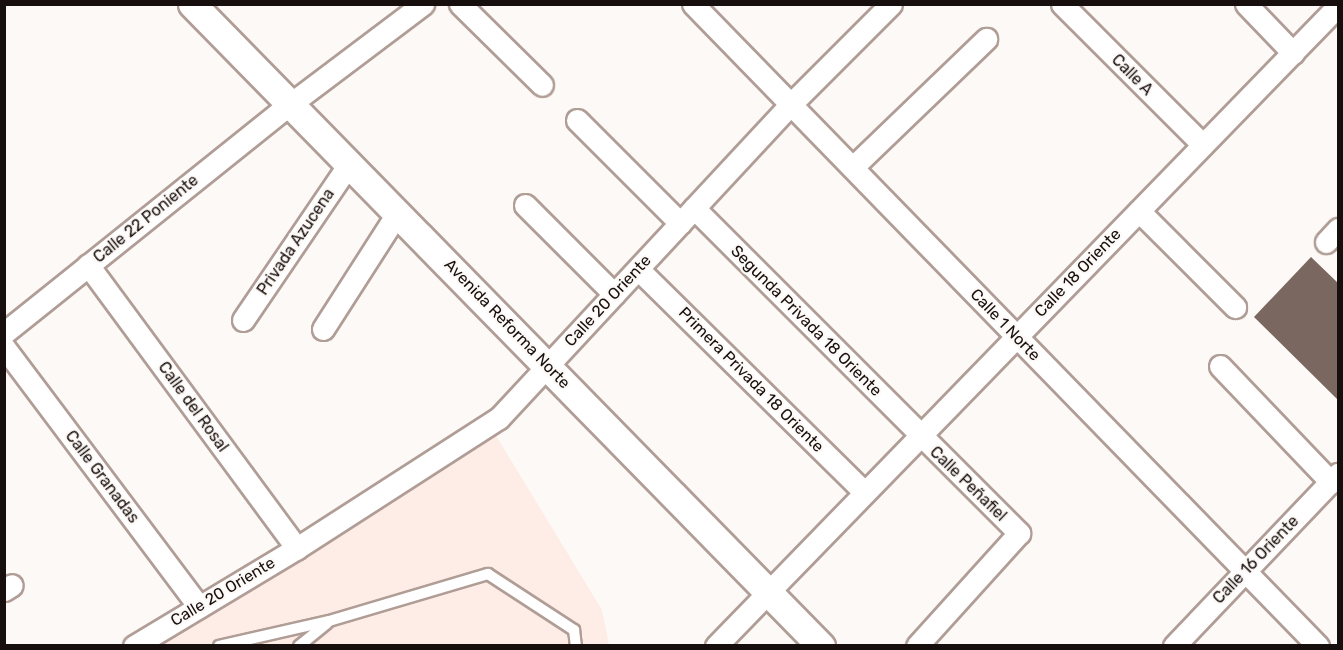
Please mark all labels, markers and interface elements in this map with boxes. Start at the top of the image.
street label: Calle A [1107,50,1157,100]
street label: Calle 22 Poniente [90,171,202,267]
street label: Privada Azucena [253,185,339,299]
street label: Calle 18 Oriente [1031,225,1125,321]
street label: Segunda Privada 18 Oriente [727,242,885,400]
street label: Calle 20 Oriente [561,251,655,351]
street label: Avenida Reforma Norte [440,255,574,393]
street label: Calle 1 Norte [966,285,1044,365]
street label: Primera Privada 18 Oriente [674,303,828,457]
street label: Calle del Rosal [154,358,232,456]
street label: Calle Granadas [61,427,143,527]
street label: Calle Peñafiel [926,443,1010,525]
street label: Calle 16 Oriente [1209,512,1303,608]
street label: Calle 20 Oriente [167,553,279,631]

